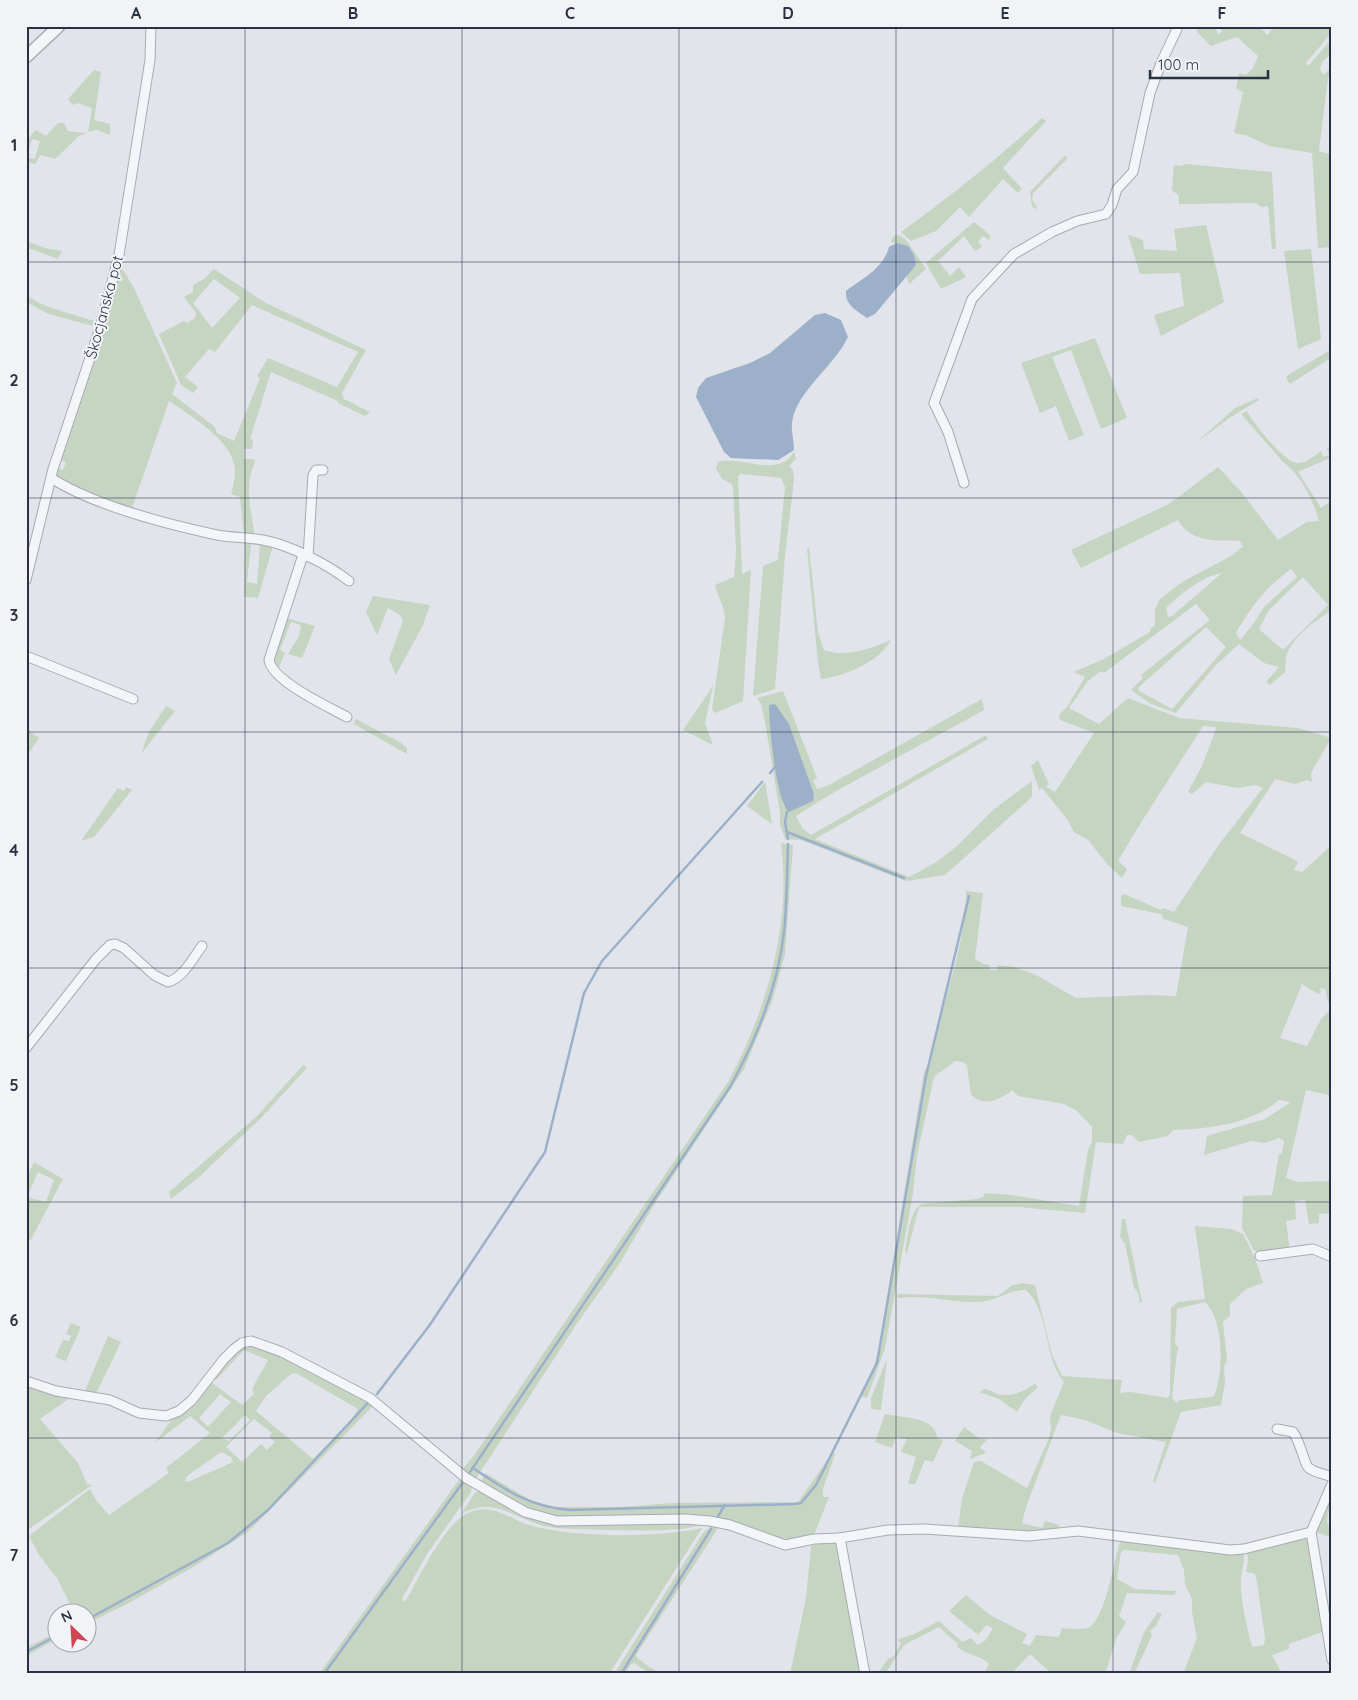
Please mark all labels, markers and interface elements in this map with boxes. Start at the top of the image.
text: A [131,3,142,23]
text: B [348,3,358,23]
text: C [565,3,575,23]
text: D [782,3,794,23]
text: E [1000,3,1010,23]
text: F [1218,3,1227,23]
scale bar [1150,48,1268,80]
text: 100 m [1158,55,1199,74]
text: 1 [11,135,17,155]
street label: Škocjanska pot [81,253,127,361]
text: 2 [9,370,19,390]
text: 3 [10,605,18,625]
text: 4 [9,840,19,860]
text: 5 [9,1075,19,1095]
text: 6 [10,1310,19,1330]
text: 7 [10,1545,19,1565]
north arrow [48,1602,98,1652]
text: N [58,1606,75,1627]

